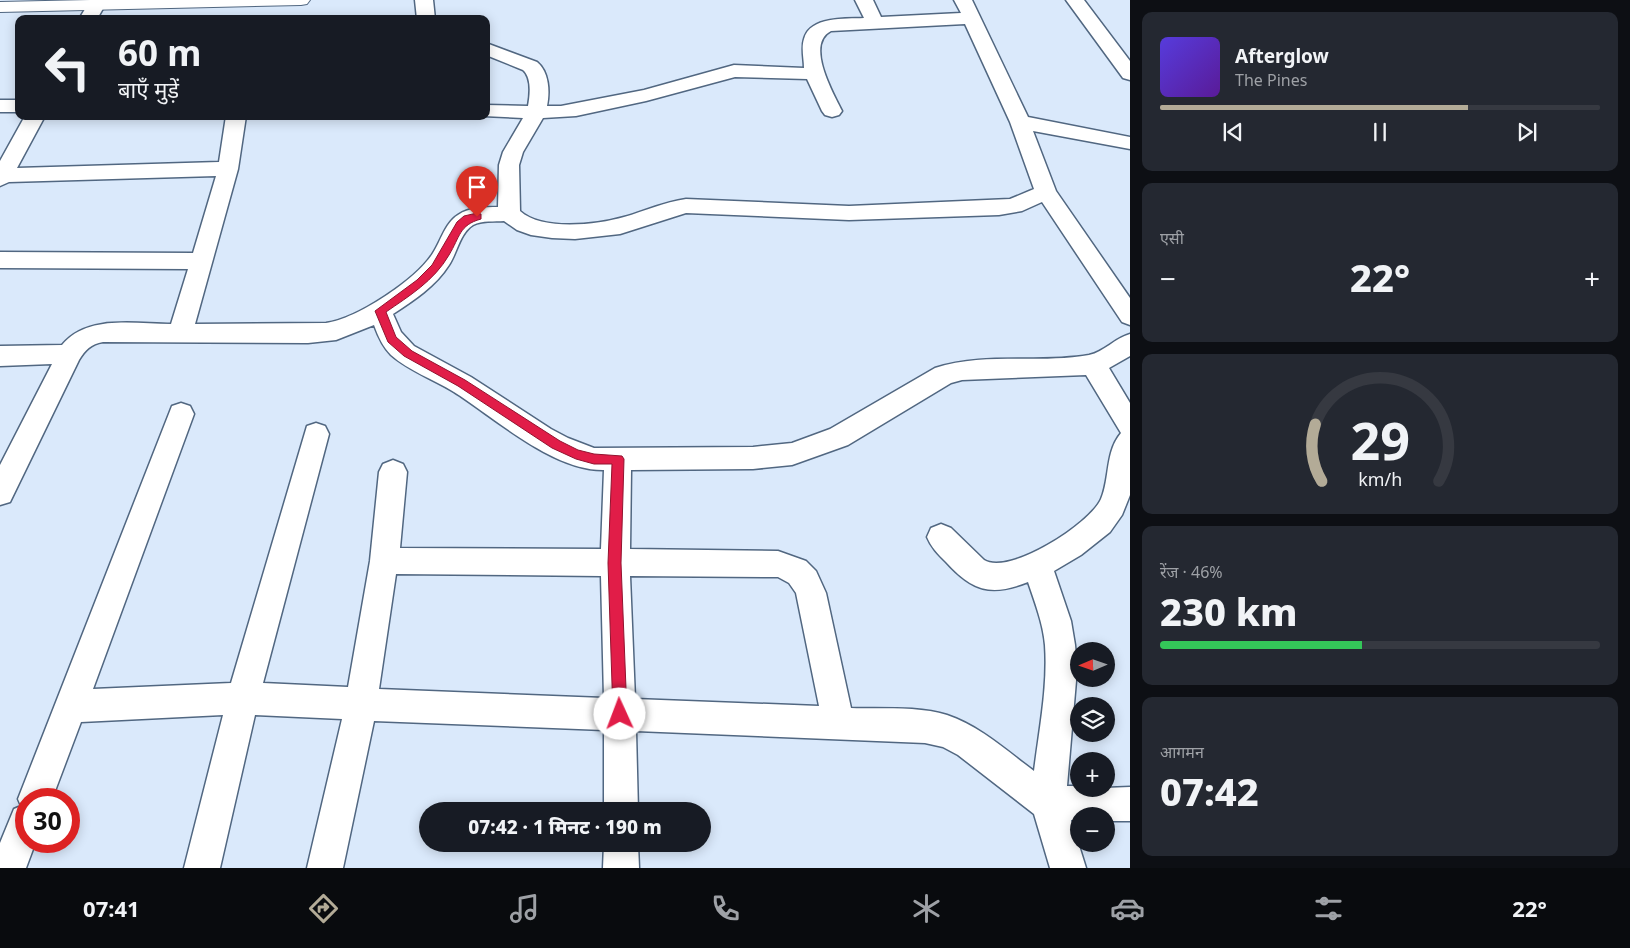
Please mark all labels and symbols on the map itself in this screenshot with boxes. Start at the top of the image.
pin [456,166,498,217]
north arrow [1070,642,1115,688]
position arrow [593,687,645,739]
speed limit sign: 30 [15,788,80,853]

